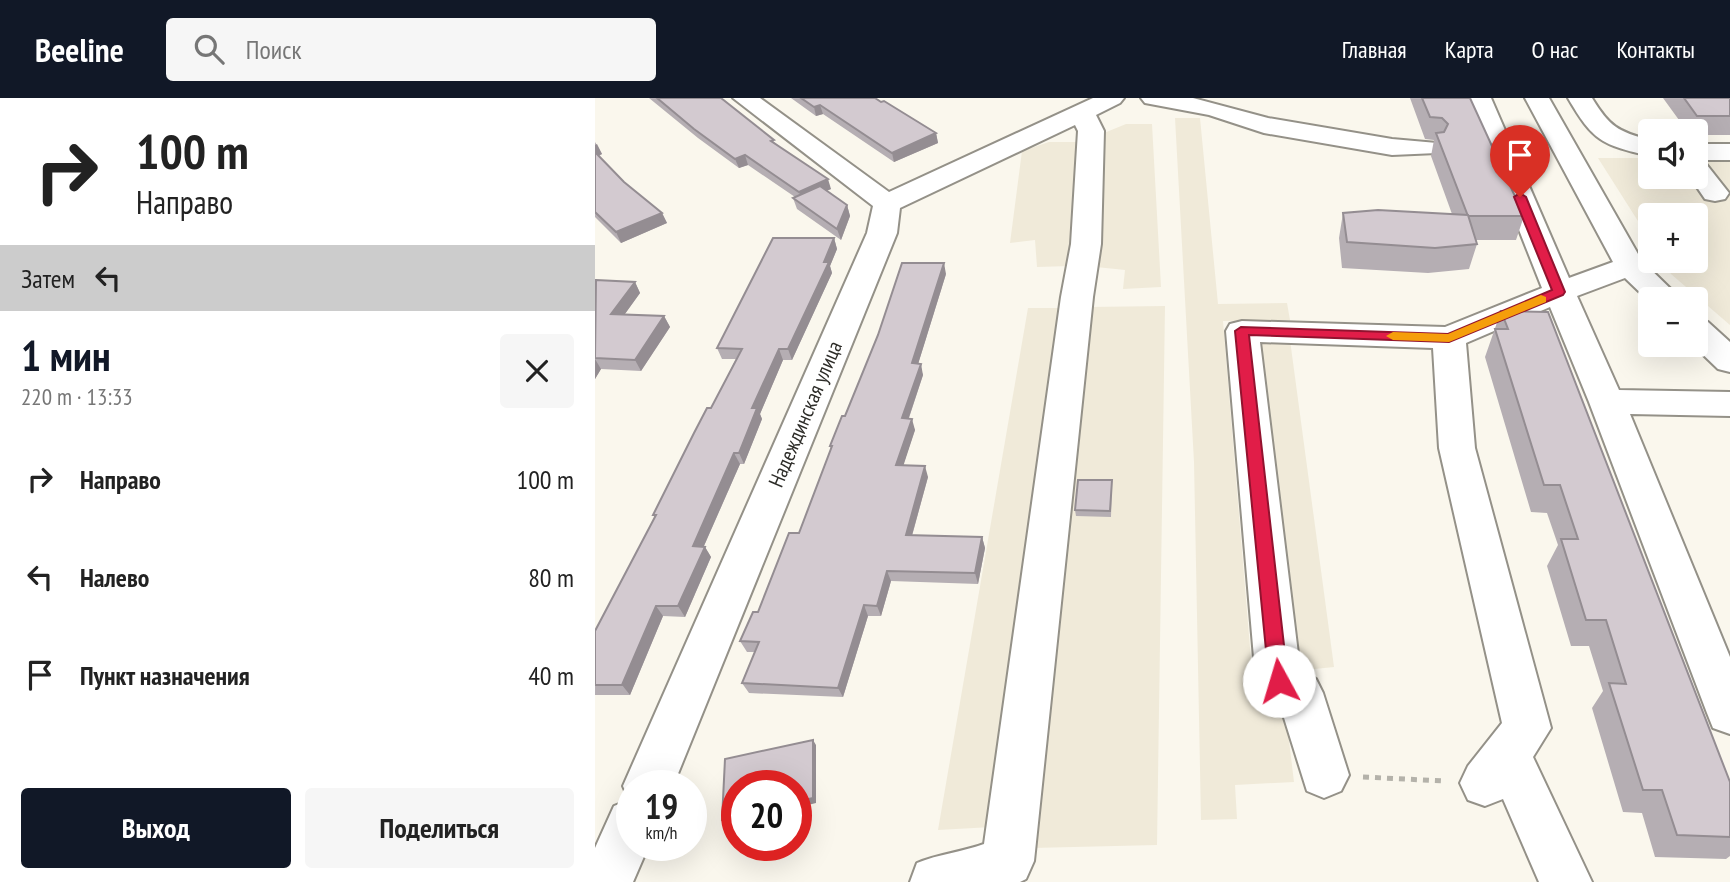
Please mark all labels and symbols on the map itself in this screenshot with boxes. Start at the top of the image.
pin [1490,125,1550,197]
street label: Надеждинская улица [762,337,848,491]
position arrow [1242,644,1316,718]
speed limit sign: 20 [721,770,812,861]

